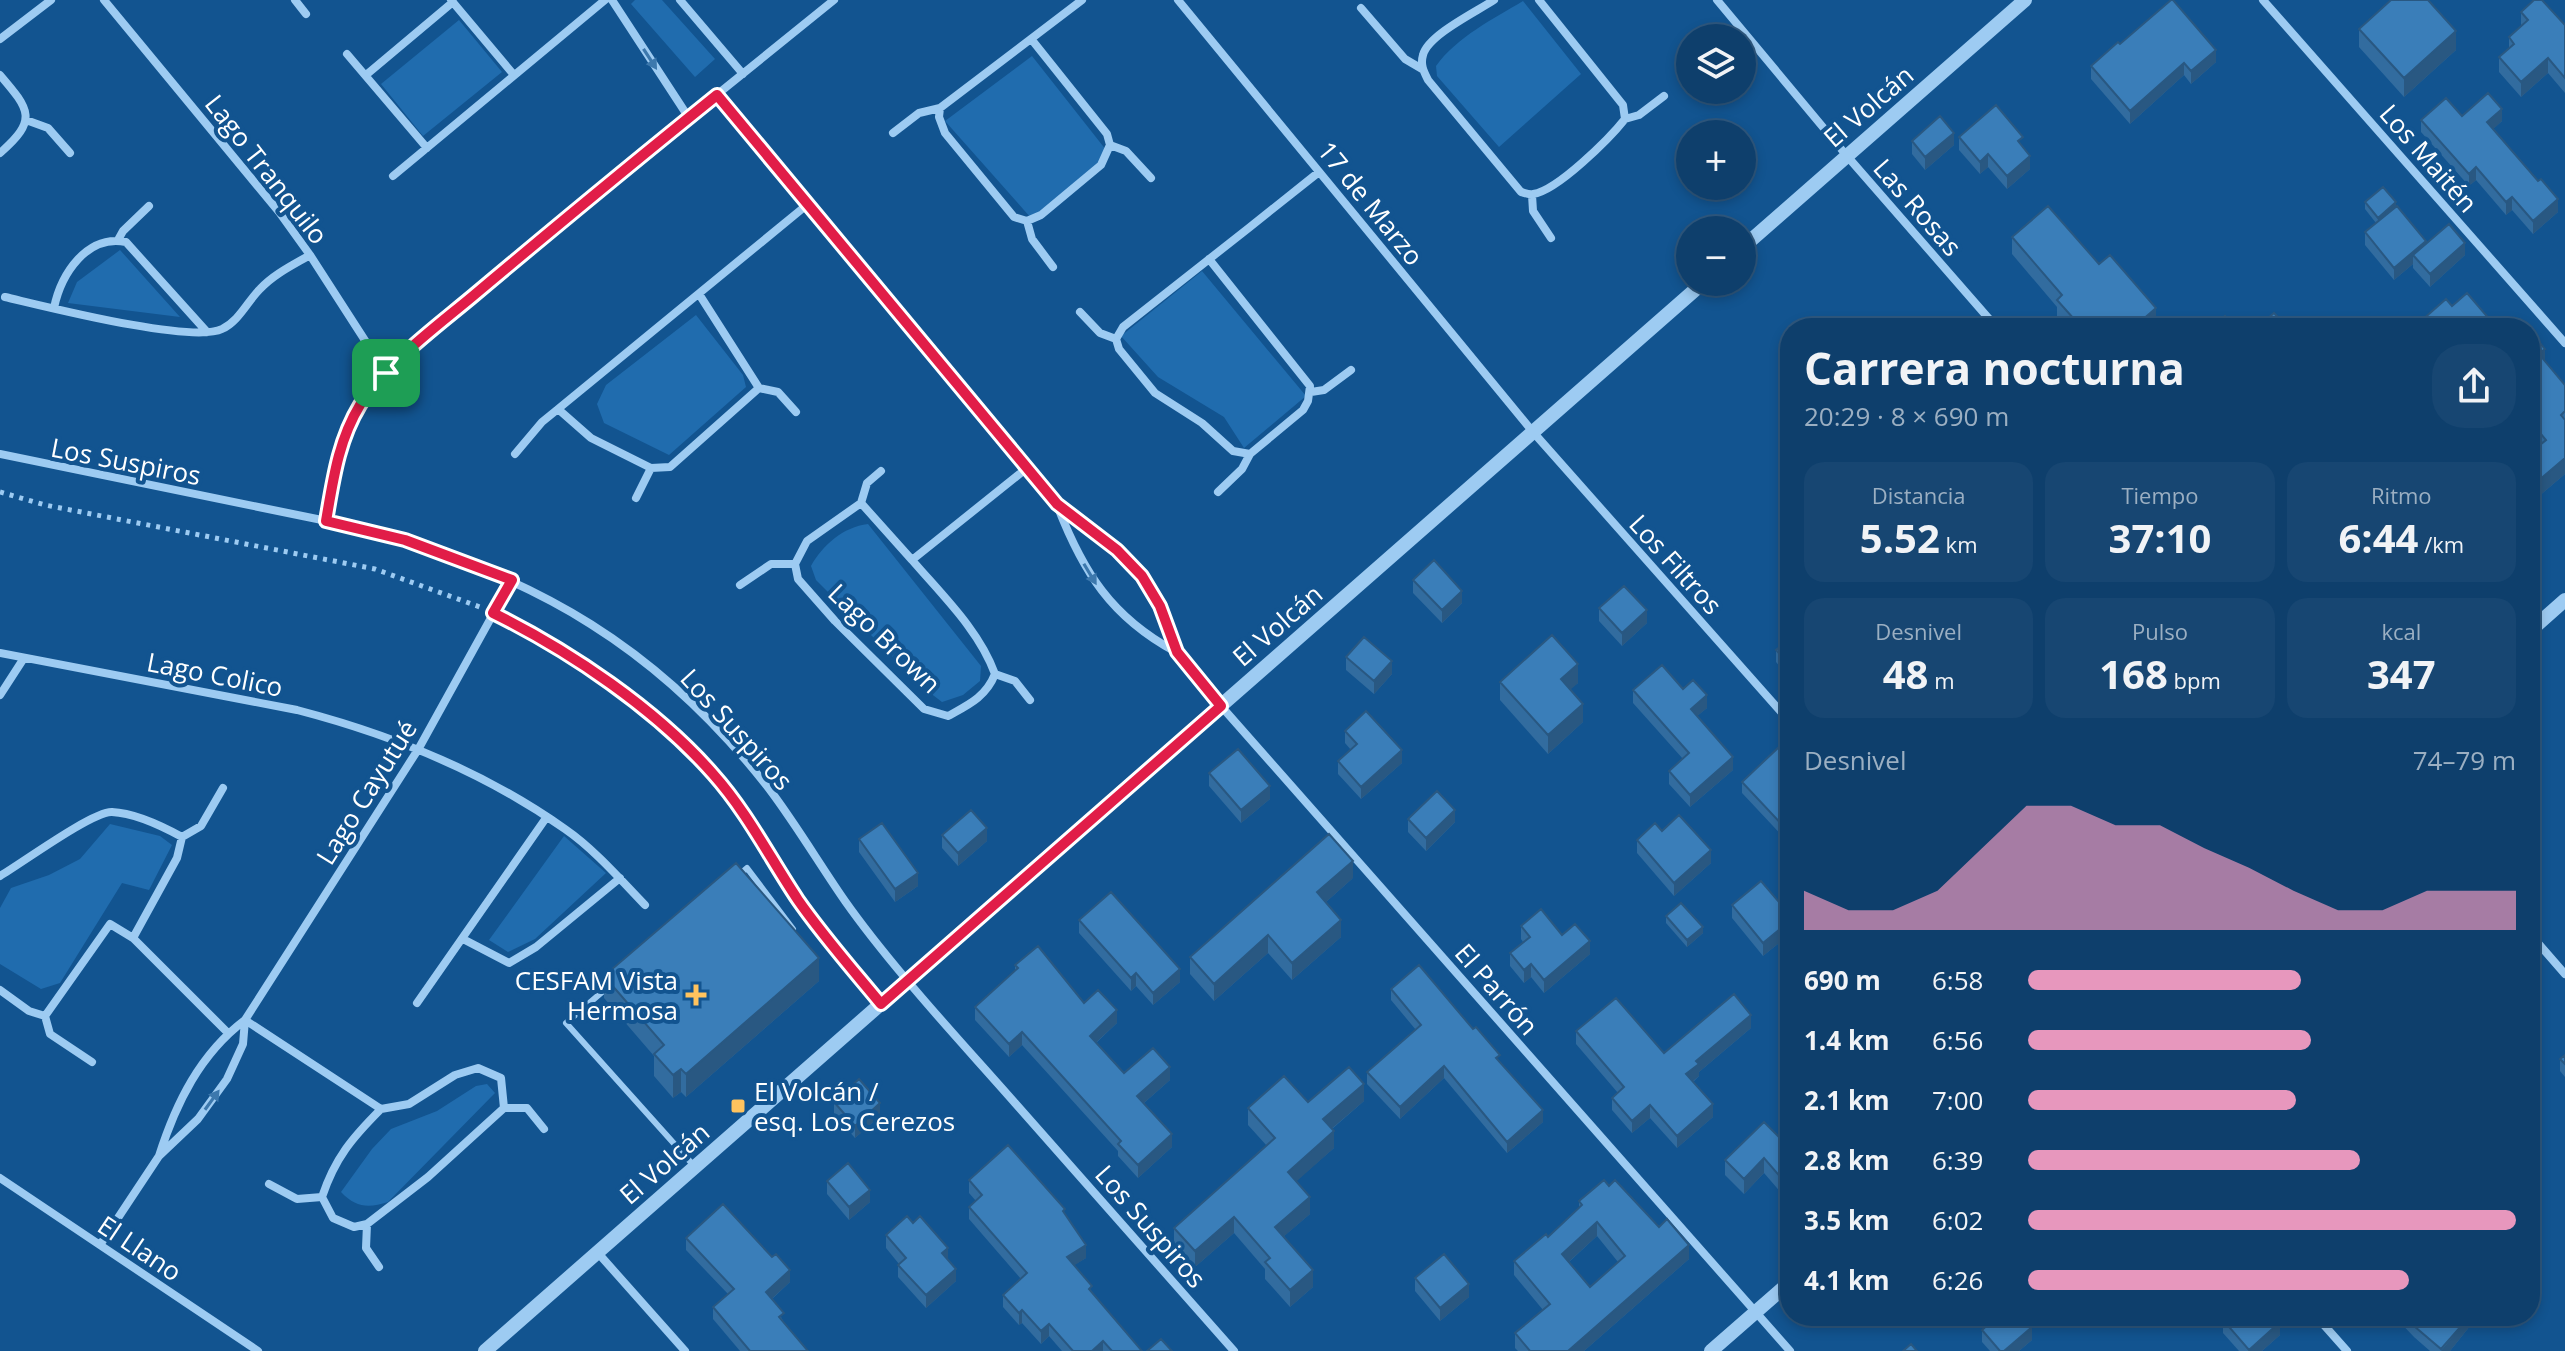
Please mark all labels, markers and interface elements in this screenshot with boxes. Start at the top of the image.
map controls [1676,24,1756,296]
button: layers [1676,24,1756,104]
one-way arrow [643,48,657,70]
street label: El Volcán [1815,57,1921,155]
street label: Lago Tranquilo [197,87,337,251]
street label: Los Maitén [2372,96,2486,220]
button: + [1676,120,1756,200]
street label: 17 de Marzo [1310,133,1432,273]
street label: Las Rosas [1866,151,1970,263]
button: − [1676,216,1756,296]
text: Carrera nocturna [1804,338,2185,398]
pin [352,339,420,407]
button: share [2432,344,2516,428]
icon: arrive [364,351,408,395]
text: 20:29 · 8 × 690 m [1804,398,2009,434]
street label: Los Suspiros [48,429,204,493]
text: Distancia [1872,480,1966,510]
text: Tiempo [2121,480,2199,510]
text: Ritmo [2371,480,2432,510]
street label: Los Filtros [1622,506,1730,622]
text: 5.52 [1860,510,1940,565]
text: 37:10 [2109,510,2211,565]
text: 6:44 [2338,510,2418,565]
text: km [1940,529,1978,559]
text: /km [2418,529,2464,559]
one-way arrow [1082,563,1096,585]
street label: Lago Brown [821,575,949,701]
street label: El Volcán [1224,576,1330,674]
text: Desnivel [1875,616,1962,646]
text: Pulso [2132,616,2188,646]
text: kcal [2381,616,2421,646]
street label: Lago Colico [144,643,286,705]
text: 48 [1883,646,1928,701]
text: 168 [2099,646,2168,701]
text: 347 [2367,646,2436,701]
street label: Los Suspiros [673,660,801,798]
text: m [1928,665,1955,695]
text: bpm [2168,665,2221,695]
street label: Lago Cayutué [307,713,425,871]
text: Desnivel [1804,742,1907,778]
text: 74–79 m [2413,742,2516,778]
street label: El Parrón [1447,935,1547,1043]
place label: CESFAM Vista Hermosa [515,962,678,1028]
text: 690 m [1804,962,1881,998]
text: 6:58 [1932,962,1983,998]
marker: CESFAM Vista Hermosa [685,984,707,1006]
text: 1.4 km [1804,1022,1890,1058]
text: 6:56 [1932,1022,1983,1058]
place label: El Volcán / esq. Los Cerezos [754,1073,955,1139]
text: 2.1 km [1804,1082,1890,1118]
text: 7:00 [1932,1082,1983,1118]
one-way arrow [204,1089,220,1111]
marker: El Volcán / esq. Los Cerezos [729,1097,747,1115]
street label: El Volcán [611,1114,717,1212]
text: 2.8 km [1804,1142,1890,1178]
text: 6:39 [1932,1142,1983,1178]
street label: Los Suspiros [1088,1157,1214,1295]
text: 3.5 km [1804,1202,1890,1238]
text: 6:02 [1932,1202,1983,1238]
street label: El Llano [91,1207,189,1289]
text: 4.1 km [1804,1262,1890,1298]
text: 6:26 [1932,1262,1983,1298]

